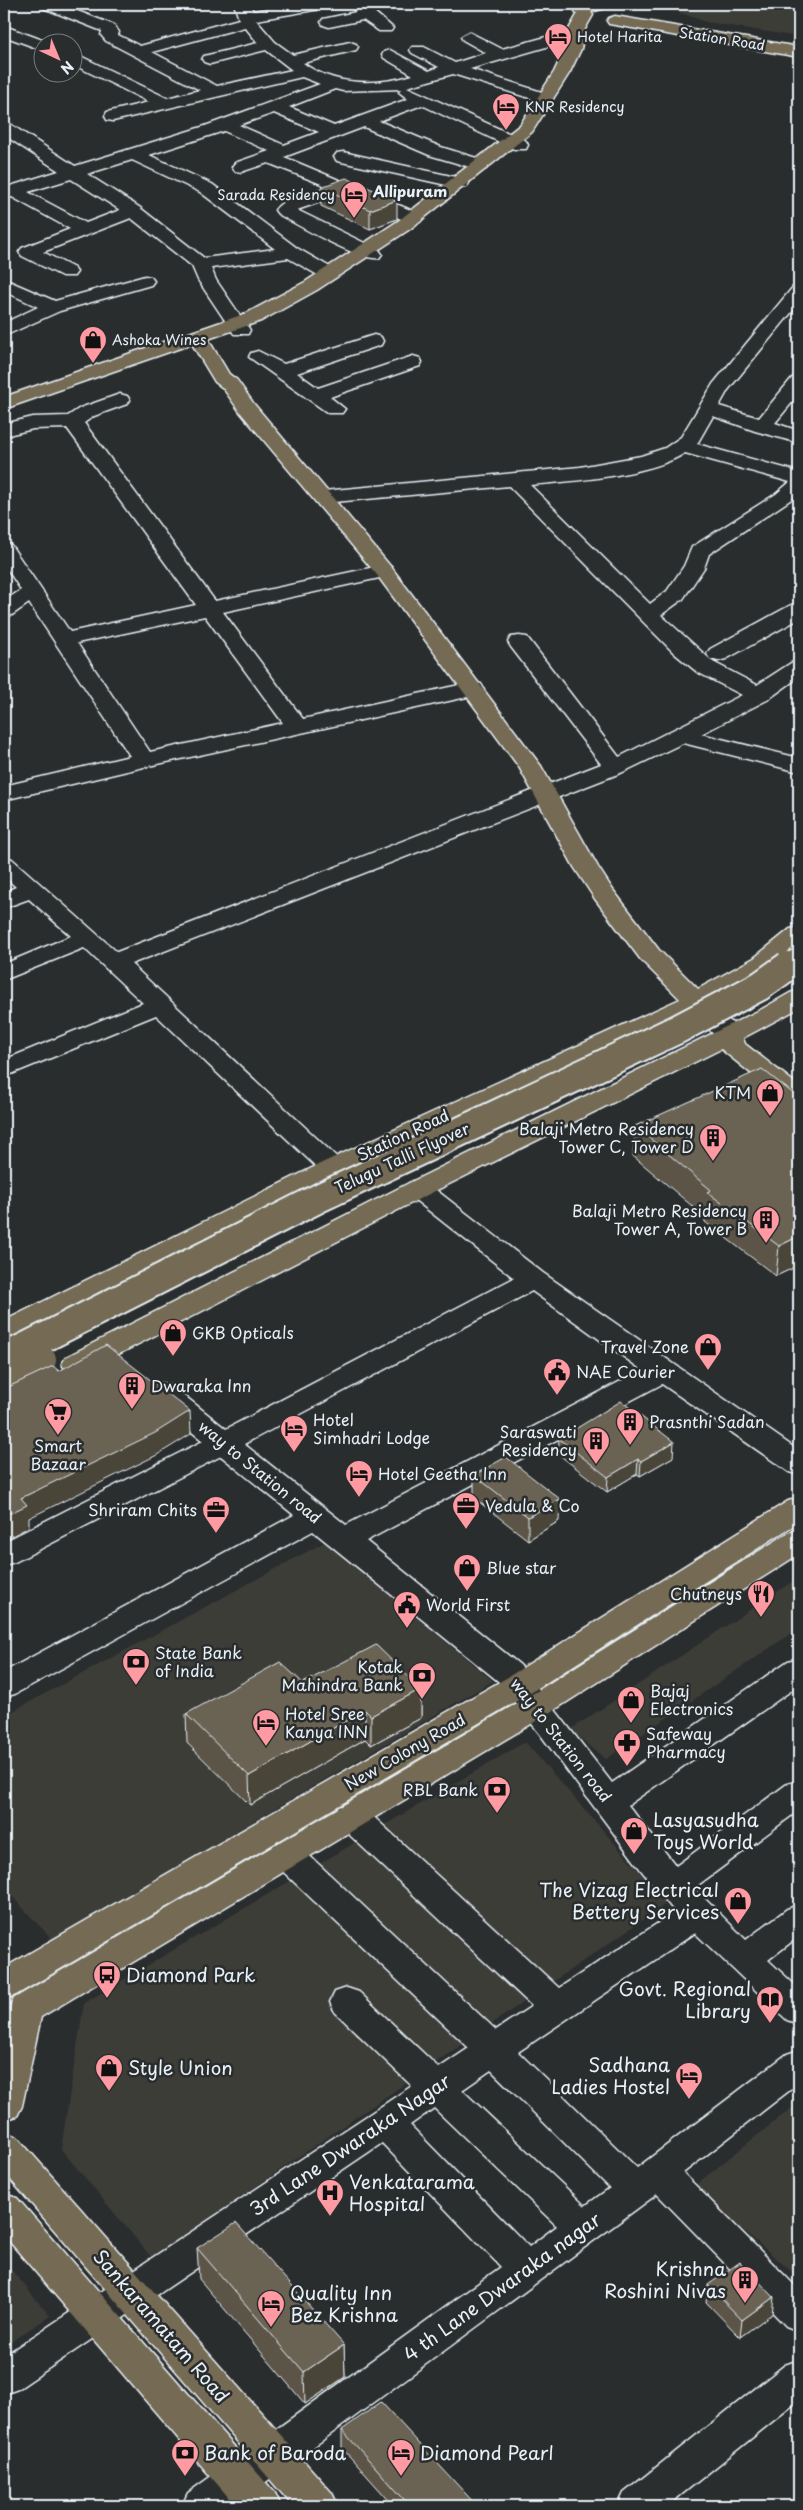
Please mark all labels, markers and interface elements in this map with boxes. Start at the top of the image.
street label: Station Road [678,21,767,56]
hotel icon: Hotel Harita [543,22,573,61]
place label: Hotel Harita [577,26,662,47]
north arrow [32,32,82,82]
text: N [56,56,79,79]
hotel icon: KNR Residency [491,92,521,131]
place label: KNR Residency [525,96,625,117]
district label: Allipuram [372,179,447,202]
hotel icon: Sarada Residency [339,180,369,219]
place label: Sarada Residency [217,184,335,205]
shop icon: Ashoka Wines [78,325,108,364]
place label: Ashoka Wines [112,329,206,350]
shop icon: KTM [755,1078,785,1117]
place label: KTM [715,1080,751,1104]
street label: Station Road [352,1102,453,1166]
street label: Telugu Talli Flyover [330,1115,474,1199]
place label: Balaji Metro Residency Tower C, Tower D [519,1116,694,1158]
building icon: Balaji Metro Residency Tower C, Tower D [698,1123,728,1162]
place label: Balaji Metro Residency Tower A, Tower B [572,1198,747,1240]
building icon: Balaji Metro Residency Tower A, Tower B [751,1205,781,1244]
shop icon: GKB Opticals [158,1318,188,1357]
place label: GKB Opticals [192,1320,294,1344]
shop icon: Travel Zone [693,1332,723,1371]
place label: Travel Zone [601,1334,689,1358]
public building icon: NAE Courier [542,1357,572,1396]
place label: NAE Courier [576,1359,675,1383]
building icon: Dwaraka Inn [117,1371,147,1410]
place label: Dwaraka Inn [151,1373,251,1397]
supermarket icon: Smart Bazaar [43,1397,73,1436]
place label: Hotel Simhadri Lodge [313,1407,430,1449]
building icon: Prasnthi Sadan [615,1407,645,1446]
place label: Prasnthi Sadan [649,1409,765,1433]
street label: way to Station road [194,1414,327,1528]
hotel icon: Hotel Simhadri Lodge [279,1414,309,1453]
place label: Saraswati Residency [500,1419,577,1461]
building icon: Saraswati Residency [581,1426,611,1465]
place label: Smart Bazaar [30,1433,86,1475]
hotel icon: Hotel Geetha Inn [344,1459,374,1498]
place label: Hotel Geetha Inn [378,1461,507,1485]
office icon: Vedula & Co [451,1491,481,1530]
place label: Vedula & Co [485,1493,580,1517]
office icon: Shriram Chits [201,1495,231,1534]
place label: Shriram Chits [88,1497,197,1521]
shop icon: Blue star [452,1553,482,1592]
place label: Blue star [486,1555,557,1579]
restaurant icon: Chutneys [746,1579,776,1618]
place label: Chutneys [670,1581,742,1605]
public building icon: World First [392,1590,422,1629]
place label: World First [426,1592,510,1616]
place label: State Bank of India [155,1640,242,1682]
bank icon: State Bank of India [121,1647,151,1686]
place label: Kotak Mahindra Bank [282,1654,403,1696]
bank icon: Kotak Mahindra Bank [407,1661,437,1700]
street label: way to Station road [505,1672,618,1807]
place label: Bajaj Electronics [650,1678,733,1720]
shop icon: Bajaj Electronics [616,1685,646,1724]
place label: Hotel Sree Kanya INN [285,1701,368,1743]
street label: New Colony Road [340,1707,469,1796]
hotel icon: Hotel Sree Kanya INN [251,1708,281,1747]
place label: Safeway Pharmacy [646,1721,726,1763]
pharmacy icon: Safeway Pharmacy [612,1728,642,1767]
bank icon: RBL Bank [482,1775,512,1814]
place label: RBL Bank [403,1777,478,1801]
place label: Lasyasudha Toys World [653,1805,759,1855]
shop icon: Lasyasudha Toys World [619,1816,649,1855]
place label: The Vizag Electrical Bettery Services [539,1875,719,1925]
shop icon: The Vizag Electrical Bettery Services [723,1886,753,1925]
bus stop icon: Diamond Park [92,1960,122,1999]
place label: Diamond Park [126,1960,256,1988]
place label: Govt. Regional Library [619,1974,751,2024]
library icon: Govt. Regional Library [755,1985,785,2024]
place label: Sadhana Ladies Hostel [551,2050,670,2100]
shop icon: Style Union [94,2053,124,2092]
place label: Style Union [128,2053,233,2081]
hotel icon: Sadhana Ladies Hostel [674,2061,704,2100]
street label: 3rd Lane Dwaraka Nagar [243,2066,456,2222]
place label: Venkatarama Hospital [349,2167,475,2217]
hospital icon: Venkatarama Hospital [315,2178,345,2217]
street label: 4 th Lane Dwaraka nagar [397,2205,606,2367]
street label: Sankaramatam Road [87,2242,236,2408]
place label: Krishna Roshini Nivas [604,2254,726,2304]
building icon: Krishna Roshini Nivas [730,2265,760,2304]
place label: Quality Inn Bez Krishna [290,2278,398,2328]
hotel icon: Quality Inn Bez Krishna [256,2289,286,2328]
bank icon: Bank of Baroda [170,2438,200,2477]
place label: Bank of Baroda [204,2438,346,2466]
hotel icon: Diamond Pearl [386,2438,416,2477]
place label: Diamond Pearl [420,2438,554,2466]

